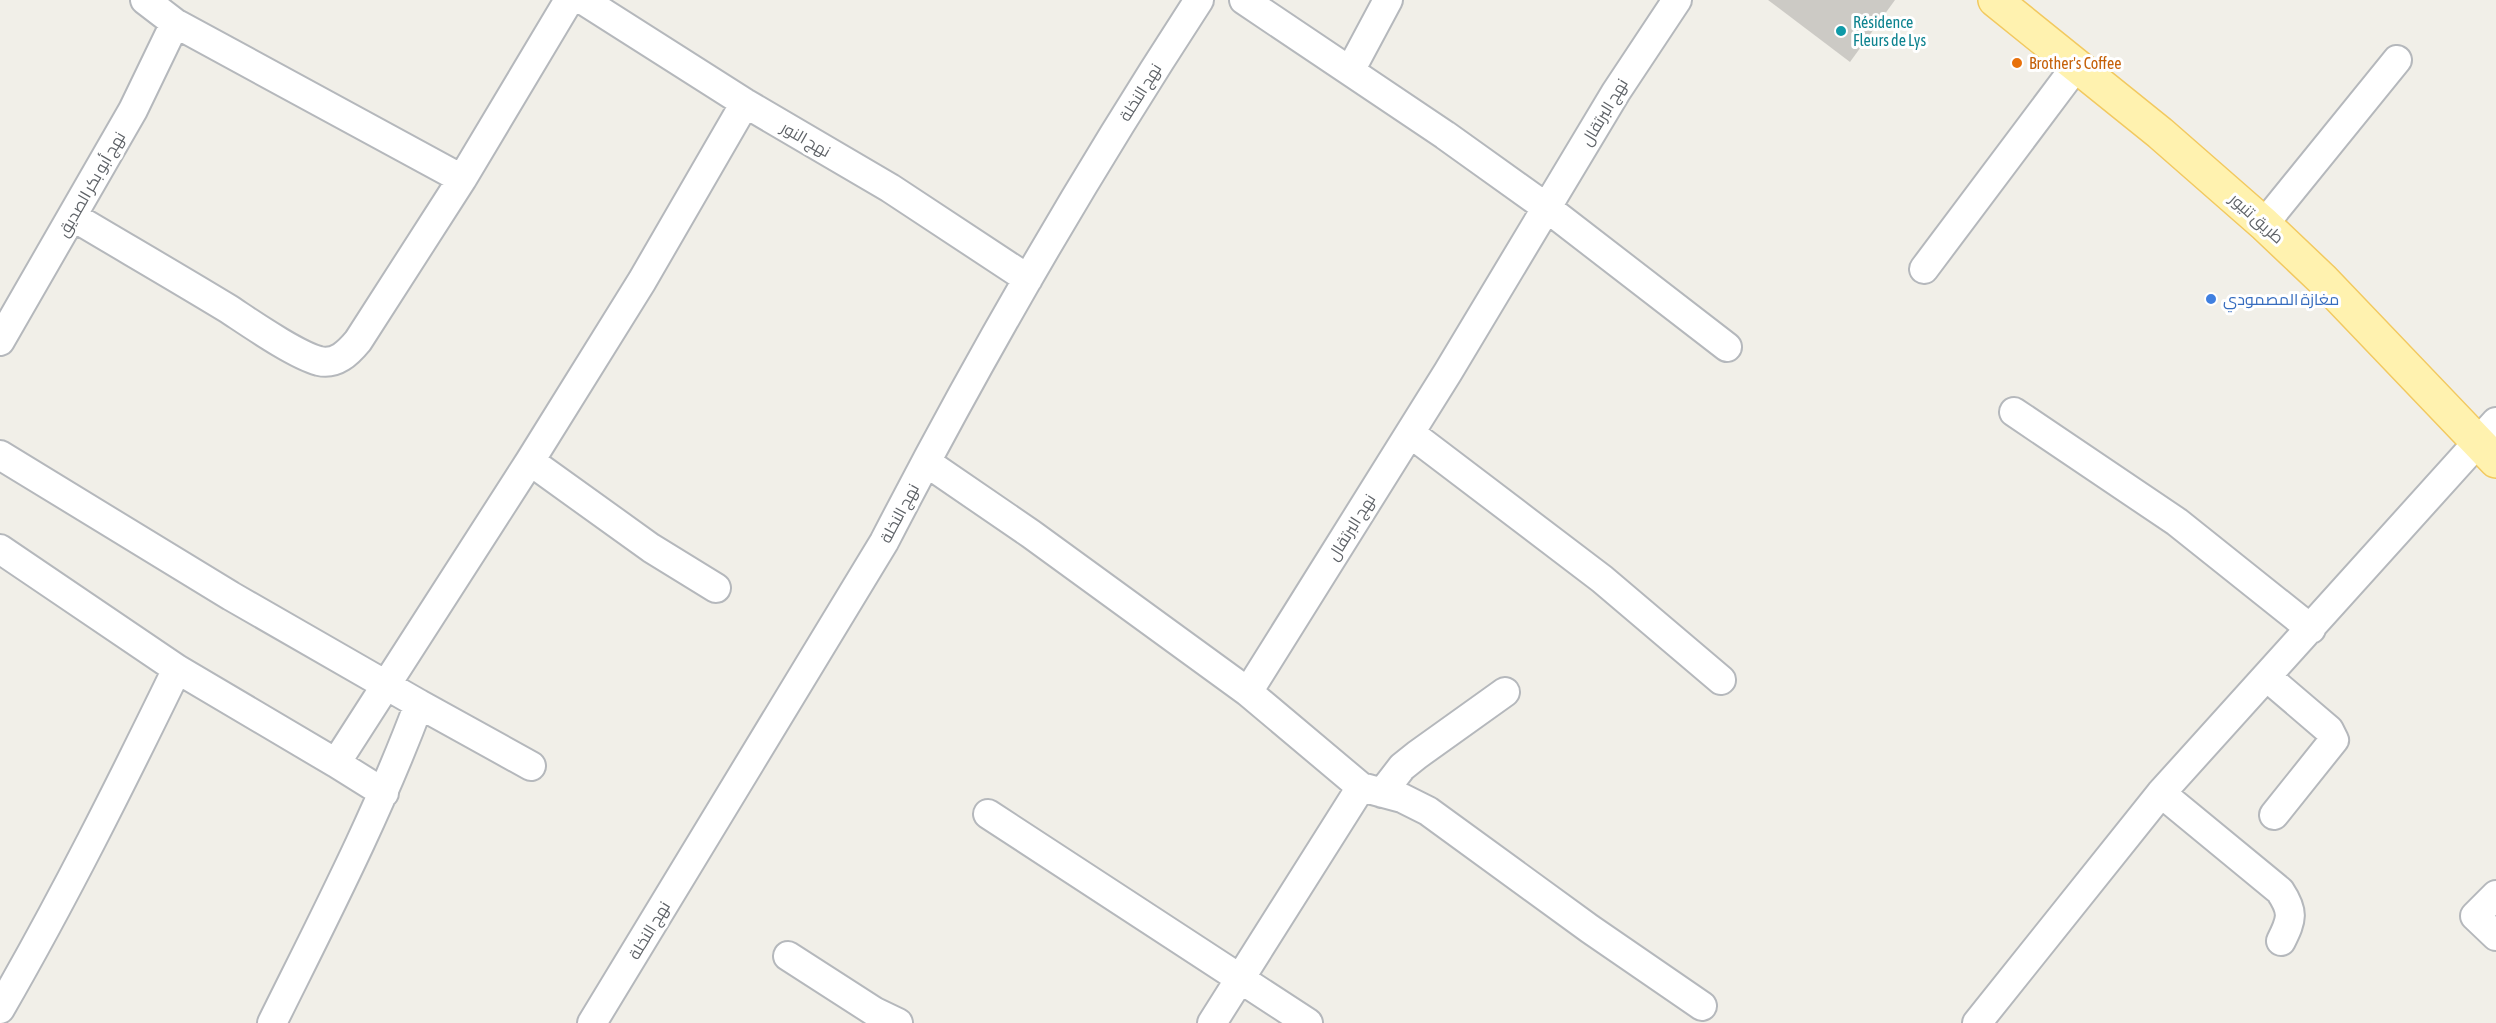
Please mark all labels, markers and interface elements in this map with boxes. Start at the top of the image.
place label: Résidence Fleurs de Lys [1853,13,1926,50]
marker: Résidence Fleurs de Lys [1834,24,1848,38]
place label: Brother's Coffee [2029,54,2121,72]
marker: Brother's Coffee [2010,56,2024,70]
street label: نهج النخلة [1115,60,1167,126]
street label: نهج البرتقال [1577,75,1634,150]
street label: نهج النور [776,117,834,163]
street label: نهج أبو بكر الصديق [54,128,131,241]
street label: طريق تنيور [2224,189,2288,248]
place label: مغازة المصمودي [2223,290,2339,313]
marker: مغازة المصمودي [2204,292,2218,306]
street label: نهج النخلة [876,480,925,547]
street label: نهج البرتقال [1323,490,1381,565]
street label: نهج النخلة [625,898,676,964]

